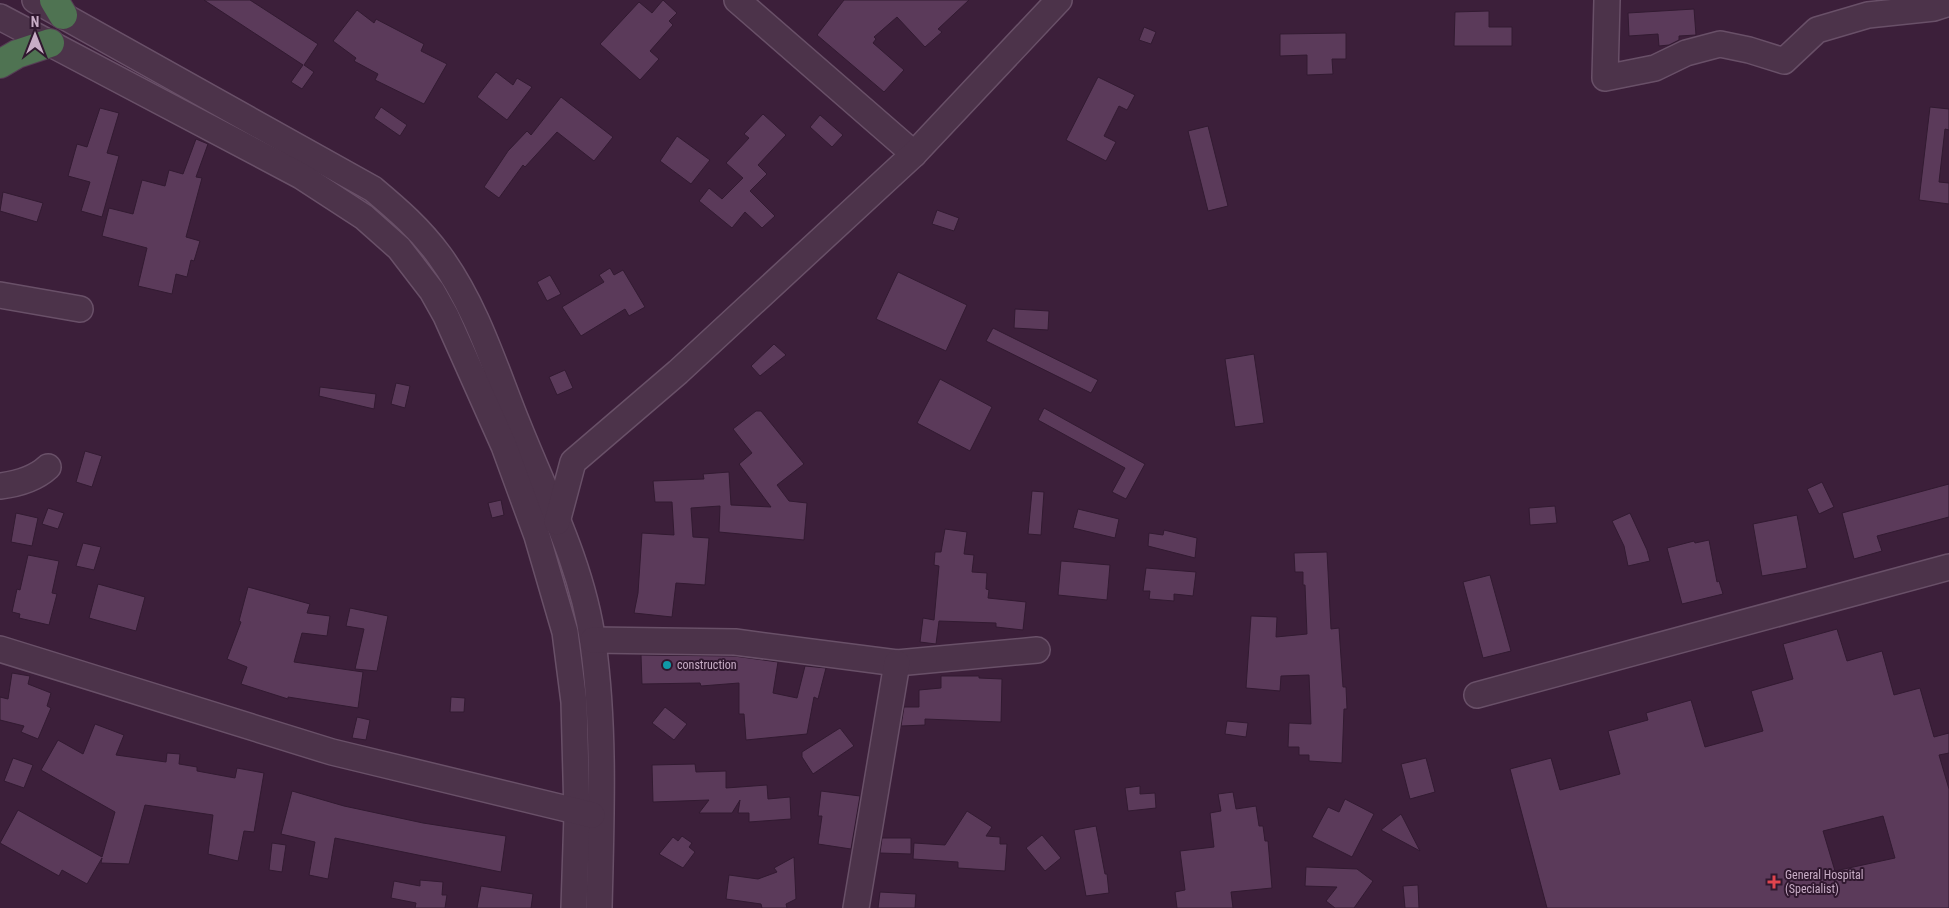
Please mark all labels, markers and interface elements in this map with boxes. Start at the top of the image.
north arrow [10,10,60,60]
text: N [31,14,39,30]
place label: construction [677,658,737,672]
marker: construction [661,659,673,671]
place label: General Hospital (Specialist) [1785,868,1864,896]
marker: General Hospital (Specialist) [1767,875,1781,889]

